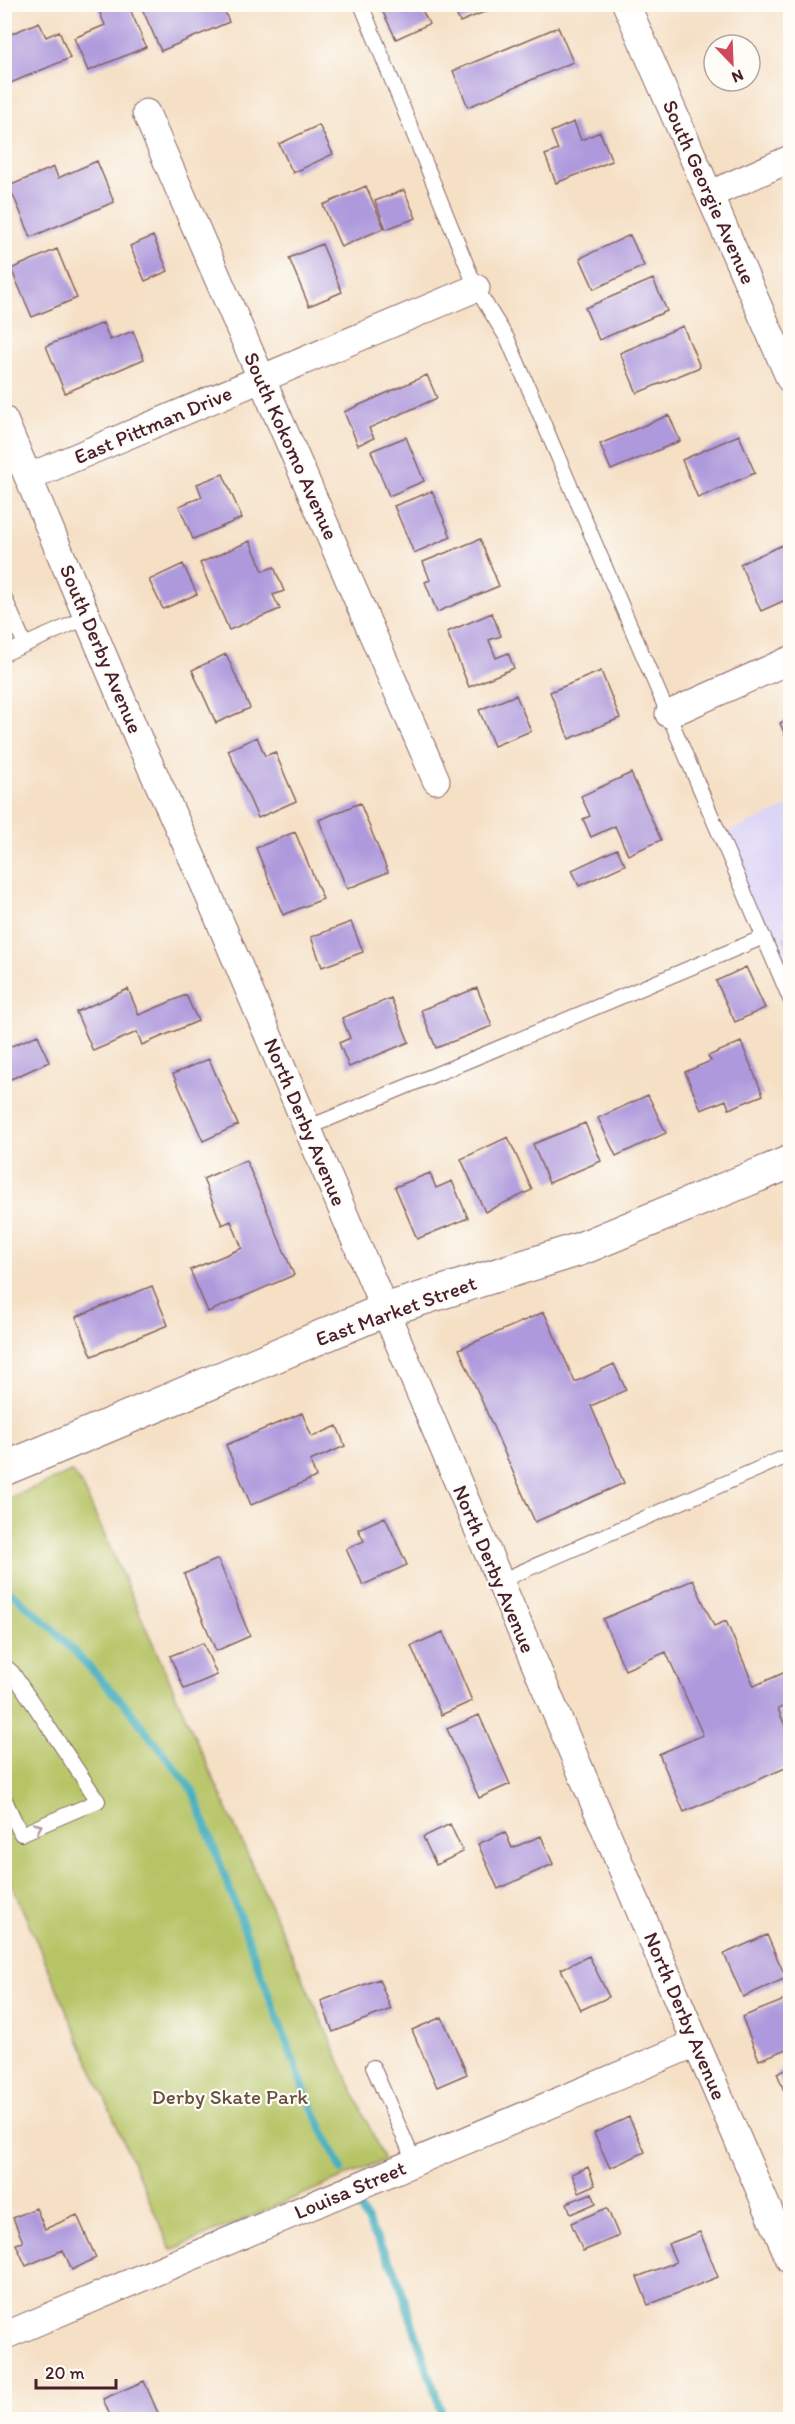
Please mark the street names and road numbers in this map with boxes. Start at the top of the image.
street label: South Georgie Avenue [658,96,761,288]
street label: South Kokomo Avenue [239,348,344,543]
street label: East Pittman Drive [70,380,235,469]
street label: South Derby Avenue [55,560,148,737]
street label: North Derby Avenue [259,1034,352,1209]
street label: East Market Street [312,1270,480,1351]
street label: North Derby Avenue [448,1481,541,1656]
street label: North Derby Avenue [639,1928,732,2103]
street label: Louisa Street [290,2155,410,2224]

